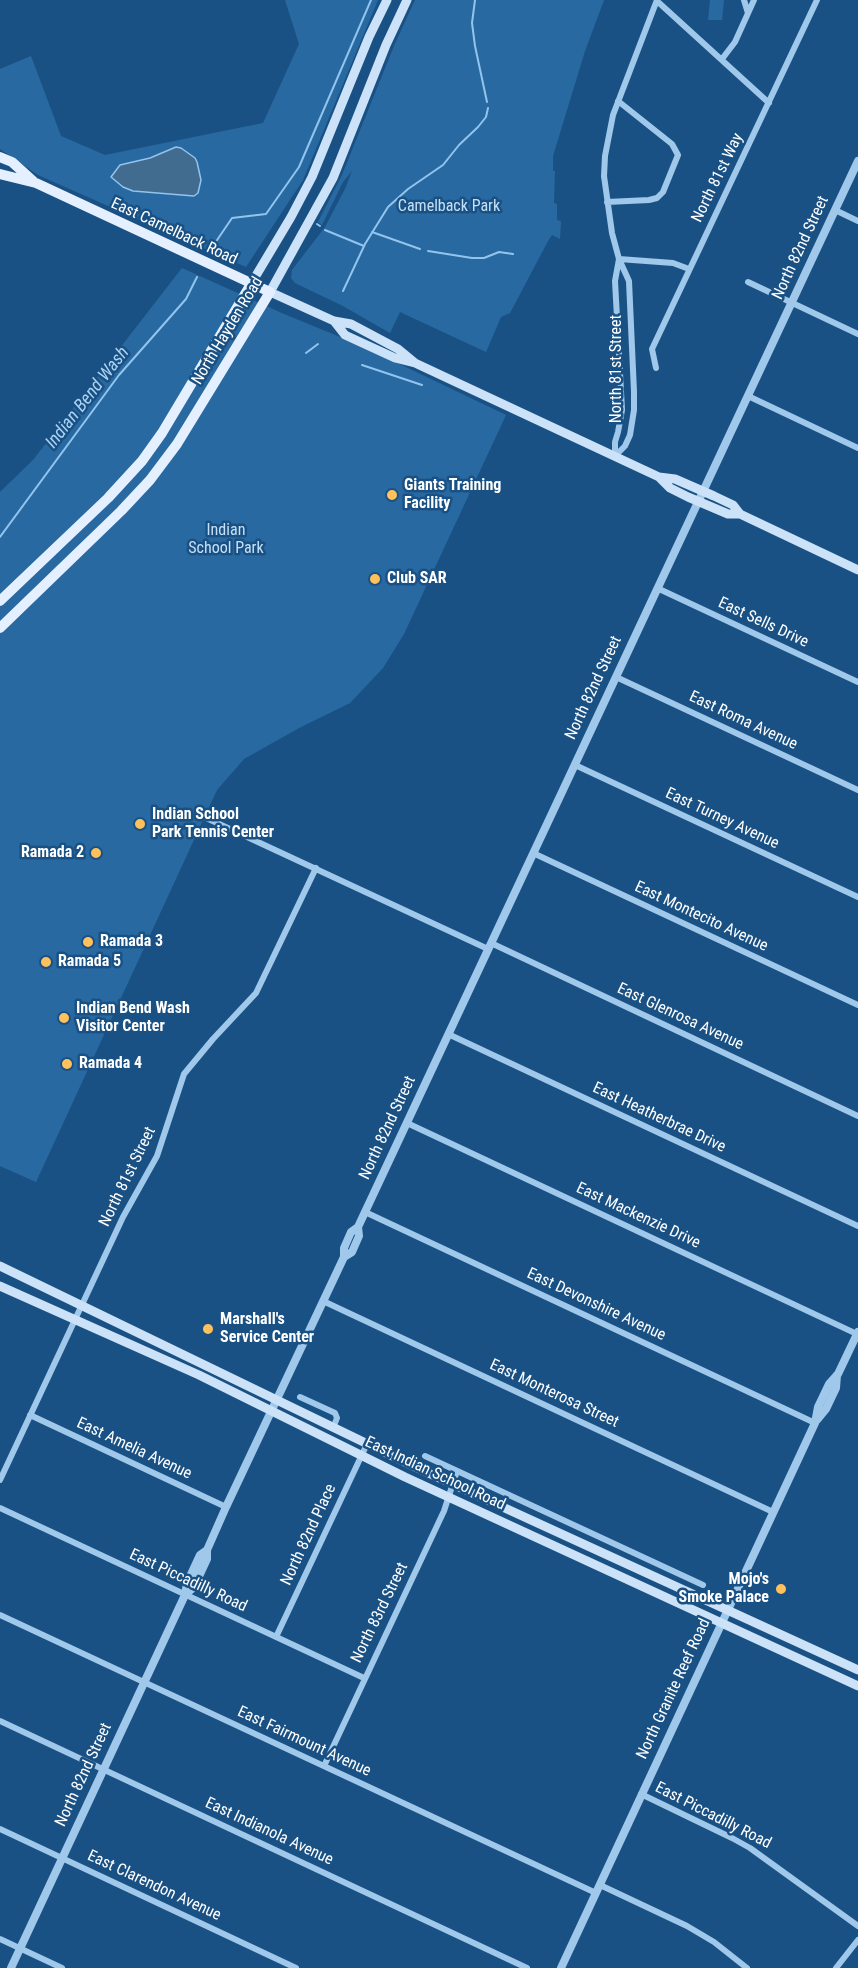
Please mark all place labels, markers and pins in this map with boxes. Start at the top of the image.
place label: Giants Training Facility [404,476,501,514]
marker: Giants Training Facility [385,488,399,502]
place label: Club SAR [387,569,447,589]
marker: Club SAR [368,572,382,586]
place label: Indian School Park Tennis Center [152,805,274,843]
marker: Indian School Park Tennis Center [133,817,147,831]
place label: Ramada 2 [21,843,84,863]
marker: Ramada 2 [89,846,103,860]
place label: Ramada 3 [100,932,163,952]
marker: Ramada 3 [81,935,95,949]
place label: Ramada 5 [58,952,121,972]
marker: Ramada 5 [39,955,53,969]
place label: Indian Bend Wash Visitor Center [76,999,190,1037]
marker: Indian Bend Wash Visitor Center [57,1011,71,1025]
place label: Ramada 4 [79,1054,142,1074]
marker: Ramada 4 [60,1057,74,1071]
place label: Marshall's Service Center [220,1310,314,1348]
marker: Marshall's Service Center [201,1322,215,1336]
place label: Mojo's Smoke Palace [679,1570,769,1608]
marker: Mojo's Smoke Palace [774,1582,788,1596]

